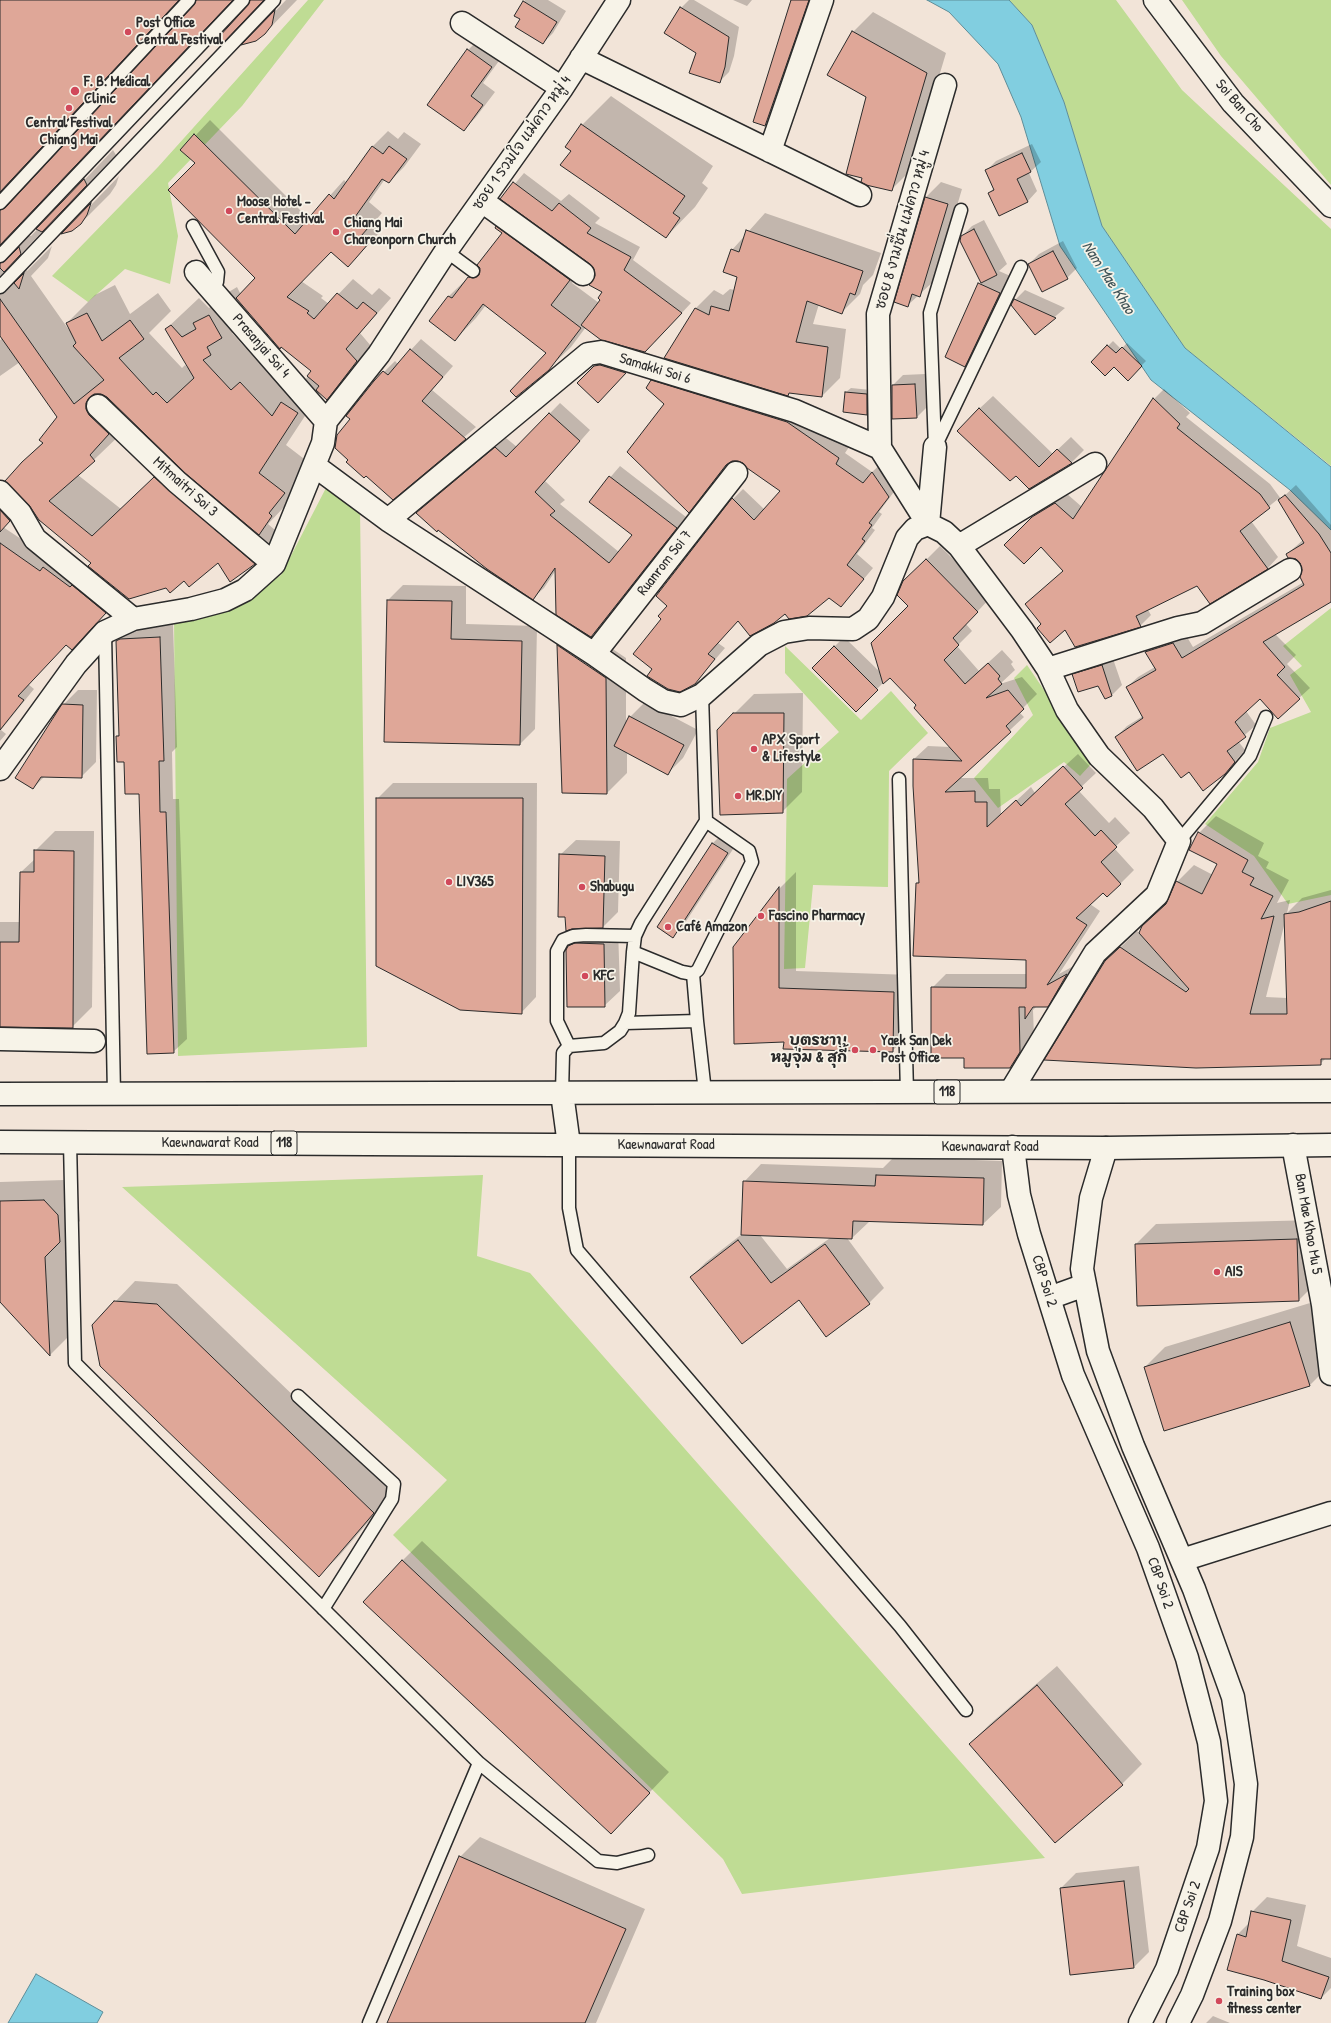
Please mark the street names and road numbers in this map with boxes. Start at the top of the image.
street label: ซอย 1 รวมใจ แม่คาว หมู่ 4 [469,72,575,214]
street label: Soi Ban Cho [1211,76,1267,136]
street label: ซอย 8 งามชื่น แม่คาว หมู่ 4 [872,148,934,312]
street label: Prasanjai Soi 4 [228,310,294,382]
street label: Samakki Soi 6 [617,350,693,388]
street label: Mitmaitri Soi 3 [149,453,221,521]
street label: Ruanrom Soi 7 [634,527,696,599]
road number: 118 [934,1080,960,1104]
road number: 118 [271,1131,297,1155]
street label: Kaewnawarat Road [162,1134,258,1152]
street label: Kaewnawarat Road [618,1136,714,1154]
street label: Kaewnawarat Road [942,1138,1038,1156]
street label: Ban Mae Khao Mu 5 [1290,1172,1326,1276]
street label: CBP Soi 2 [1027,1253,1061,1309]
street label: CBP Soi 2 [1143,1555,1177,1611]
street label: CBP Soi 2 [1171,1879,1205,1935]

